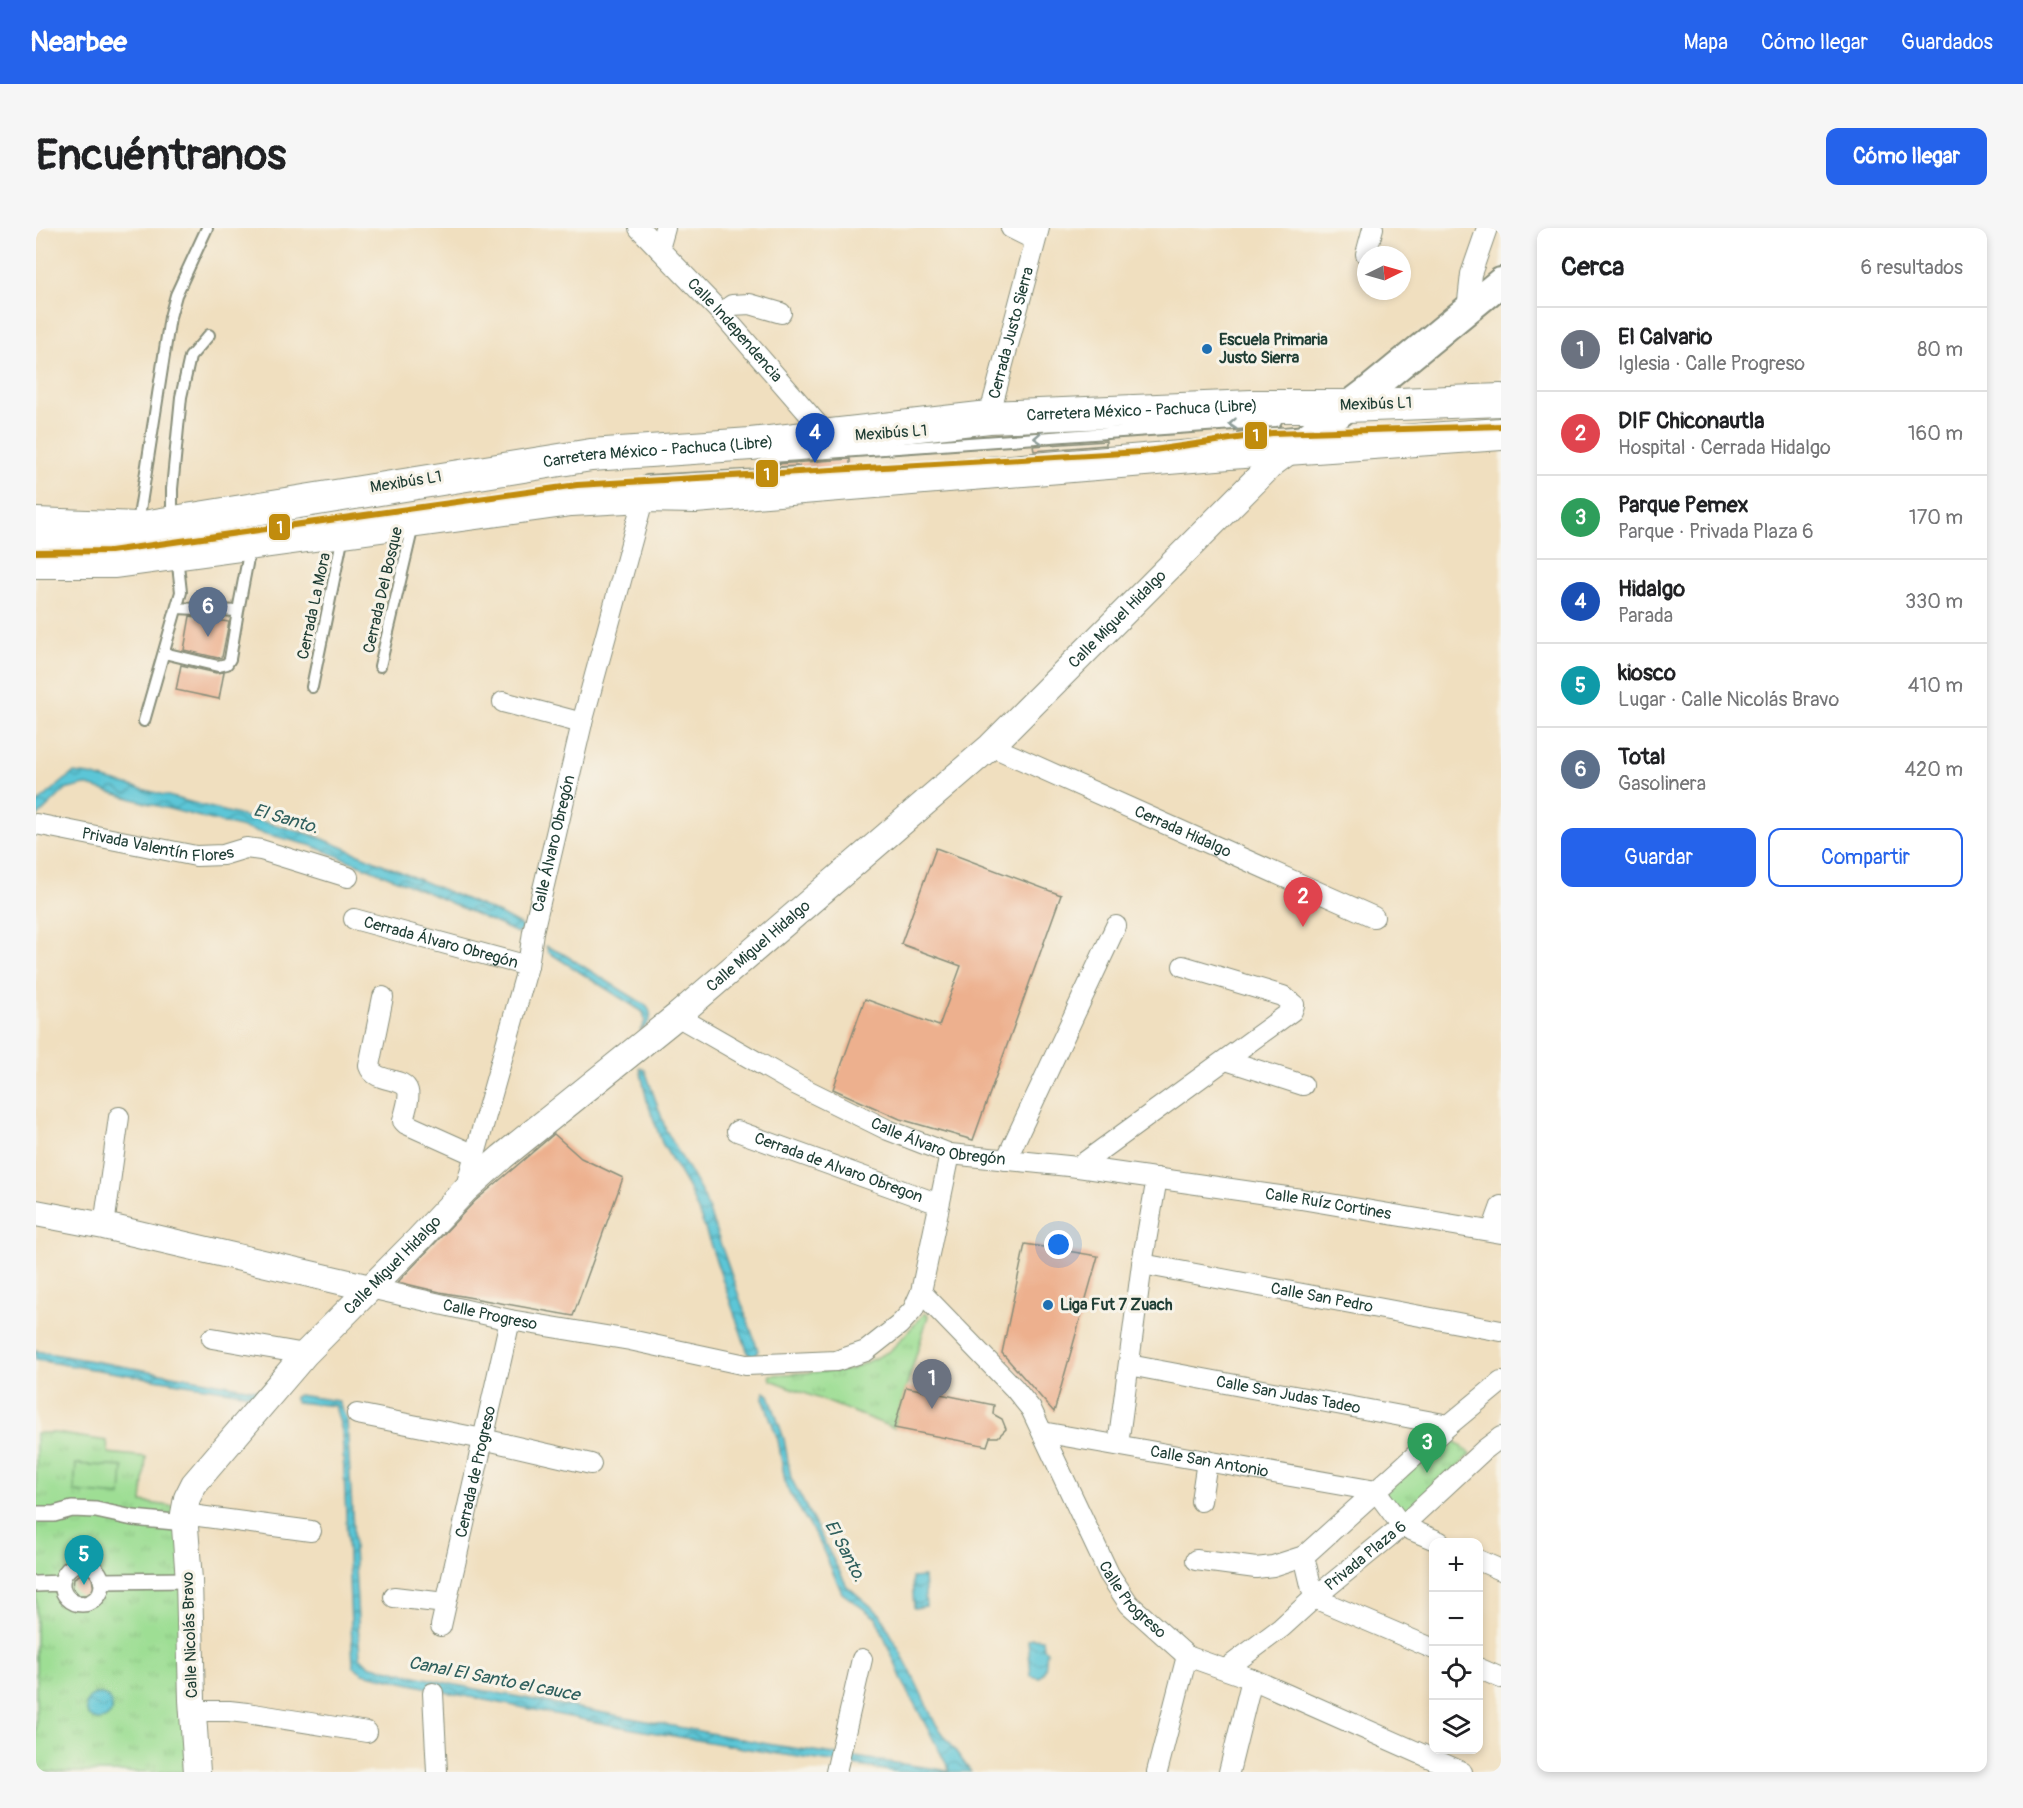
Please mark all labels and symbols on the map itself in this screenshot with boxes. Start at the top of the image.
north arrow [1357,246,1411,300]
street label: Cerrada Justo Sierra [984,265,1038,401]
street label: Calle Independencia [683,274,787,386]
place label: Escuela Primaria Justo Sierra [1219,330,1328,368]
marker: Escuela Primaria Justo Sierra [1200,342,1214,356]
street label: Mexibús L1 [1340,393,1412,415]
street label: Carretera México - Pachuca (Libre) [1026,396,1257,425]
pin: 4 [796,414,834,463]
one-way arrow [1228,417,1237,430]
street label: Mexibús L1 [854,421,928,445]
line badge: 1 [1244,421,1268,450]
text: 1 [1253,426,1259,446]
one-way arrow [1034,431,1043,444]
street label: Carretera México - Pachuca (Libre) [542,432,774,473]
line badge: 1 [755,459,779,488]
text: 1 [764,465,770,485]
street label: Mexibús L1 [369,466,443,498]
line badge: 1 [268,513,291,541]
text: 1 [277,518,283,538]
street label: Cerrada Del Bosque [359,525,407,655]
street label: Cerrada La Mora [293,551,335,661]
street label: Calle Miguel Hidalgo [1064,565,1171,672]
pin: 6 [188,588,228,637]
street label: Calle Álvaro Obregón [528,773,580,914]
water label: El Santo. [251,799,321,839]
street label: Cerrada Hidalgo [1131,801,1235,862]
street label: Privada Valentín Flores [80,823,236,866]
pin: 2 [1284,878,1322,927]
street label: Calle Miguel Hidalgo [702,896,815,996]
street label: Cerrada Álvaro Obregón [361,912,520,973]
street label: Calle Álvaro Obregón [867,1113,1006,1170]
street label: Cerrada de Alvaro Obregon [751,1128,926,1207]
street label: Calle Ruíz Cortines [1264,1184,1393,1224]
street label: Calle Miguel Hidalgo [340,1211,446,1319]
your location [1044,1230,1073,1259]
street label: Calle San Pedro [1269,1278,1375,1317]
street label: Calle Progreso [441,1295,539,1334]
place label: Liga Fut 7 Zuach [1060,1295,1173,1315]
marker: Liga Fut 7 Zuach [1041,1298,1055,1312]
pin: 1 [912,1360,952,1409]
street label: Calle San Judas Tadeo [1214,1372,1363,1418]
street label: Cerrada de Progreso [451,1404,500,1540]
pin: 3 [1408,1424,1446,1473]
street label: Calle San Antonio [1149,1441,1271,1482]
water label: El Santo. [819,1516,871,1586]
street label: Privada Plaza 6 [1321,1516,1411,1595]
pin: 5 [64,1536,104,1585]
street label: Calle Progreso [1094,1558,1171,1643]
street label: Calle Nicolás Bravo [178,1571,202,1699]
water label: Canal El Santo el cauce [407,1651,584,1707]

